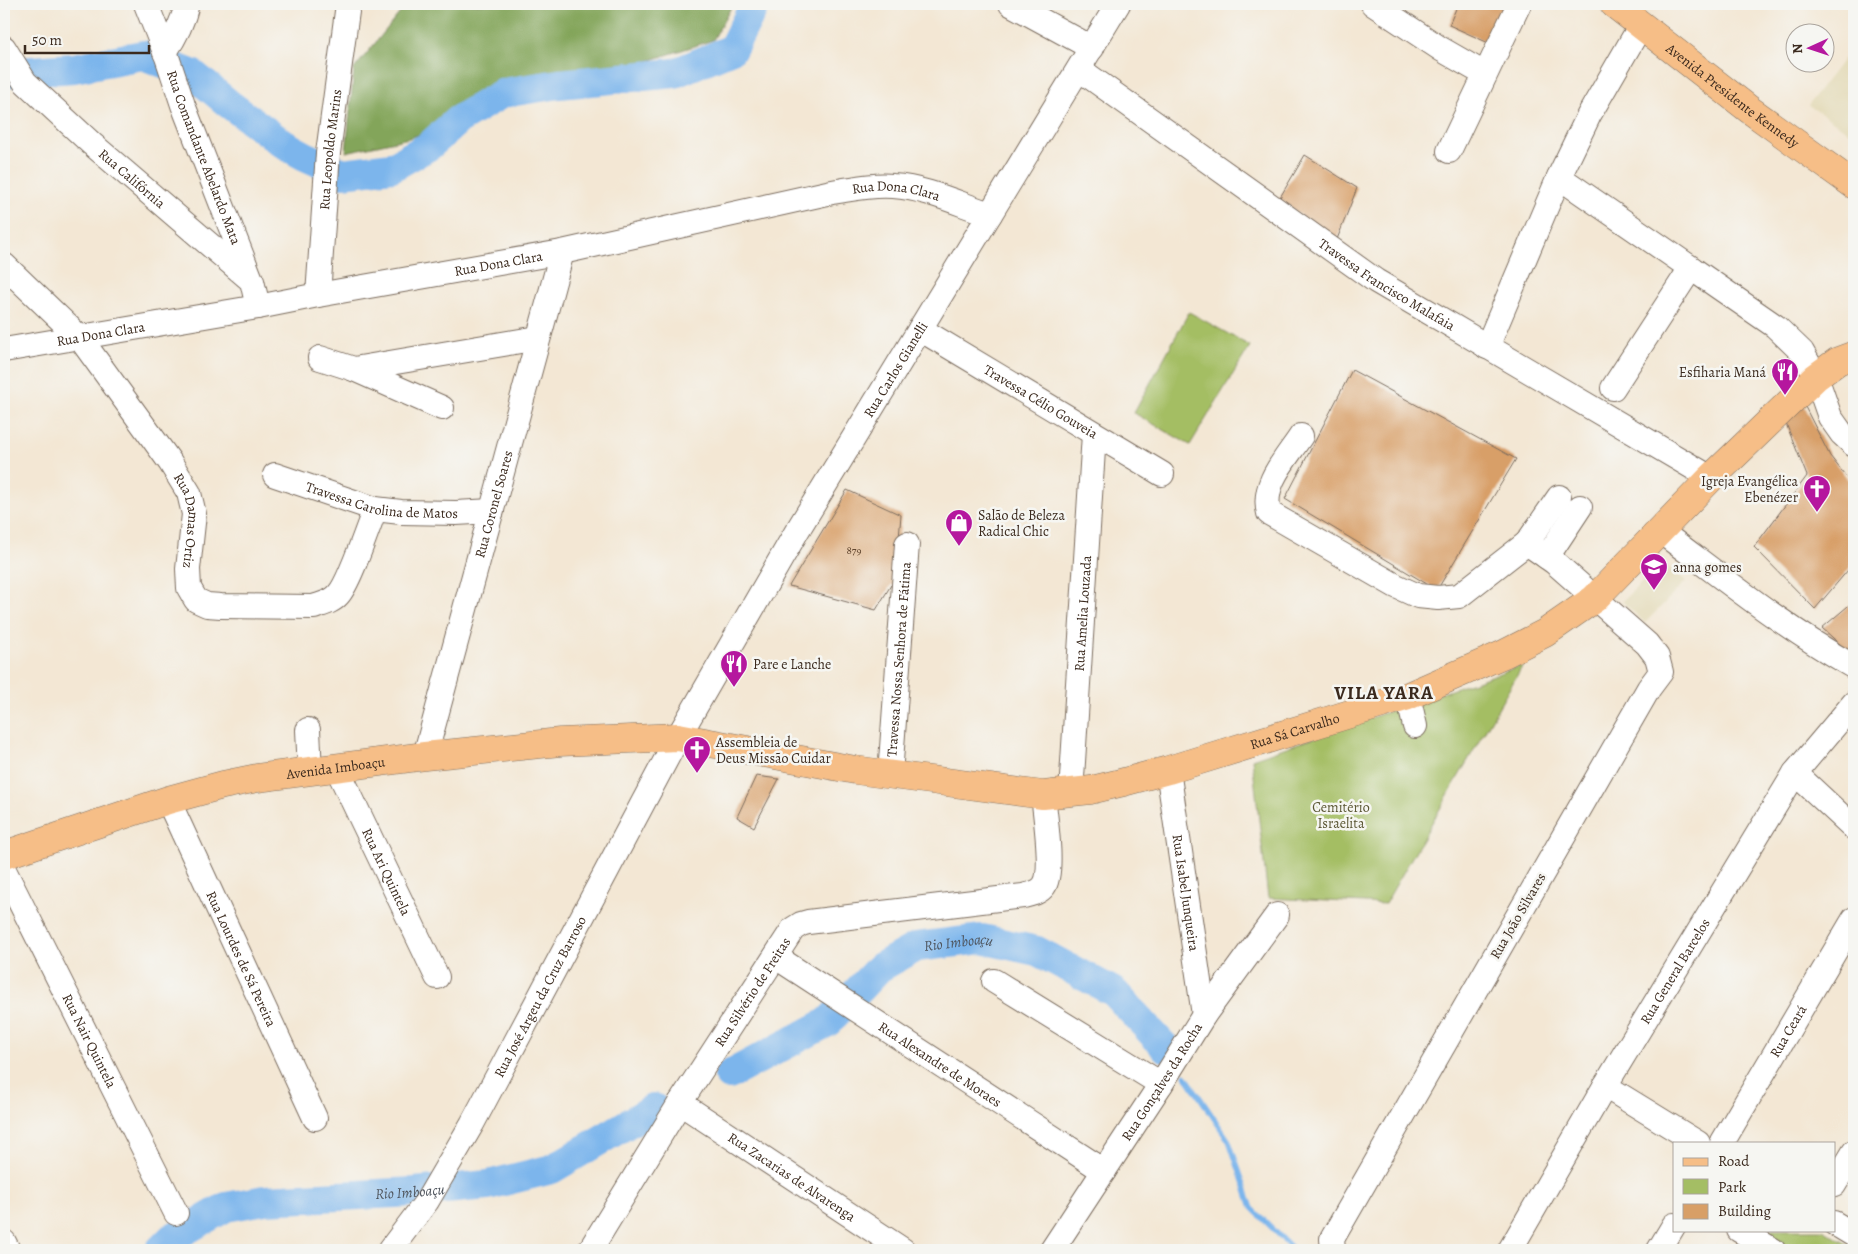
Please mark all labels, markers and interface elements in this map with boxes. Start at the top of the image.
scale bar [25,22,149,54]
north arrow [1786,22,1836,72]
text: 50 m [32,30,62,50]
street label: Avenida Presidente Kennedy [1662,38,1804,153]
text: N [1788,43,1807,54]
street label: Rua Comandante Abelardo Mata [163,68,246,248]
street label: Rua Leopoldo Marins [315,88,346,211]
street label: Rua Califórnia [95,144,170,213]
street label: Rua Dona Clara [850,176,943,205]
street label: Travessa Francisco Malafaia [1315,234,1459,335]
street label: Rua Dona Clara [453,246,545,280]
street label: Rua Dona Clara [55,317,147,350]
street label: Rua Carlos Gianelli [859,318,932,421]
restaurant icon: Esfiharia Maná [1770,357,1800,396]
street label: Travessa Célio Gouveia [980,360,1102,443]
place label: Esfiharia Maná [1679,363,1766,382]
street label: Rua Coronel Soares [470,448,517,560]
street label: Rua Damas Ortiz [169,469,204,569]
place label: Igreja Evangélica Ebenézer [1701,472,1799,507]
church icon: Igreja Evangélica Ebenézer [1802,474,1832,513]
street label: Travessa Carolina de Matos [303,477,458,523]
place label: Salão de Beleza Radical Chic [978,506,1066,541]
shop icon: Salão de Beleza Radical Chic [944,508,974,547]
house number: 879 [847,543,861,558]
school or university icon: anna gomes [1639,552,1669,591]
street label: Rua Amelia Louzada [1069,554,1096,672]
place label: anna gomes [1673,558,1742,577]
street label: Travessa Nossa Senhora de Fátima [882,561,915,758]
restaurant icon: Pare e Lanche [719,649,749,688]
place label: Pare e Lanche [753,655,831,674]
district label: VILA YARA [1333,680,1434,706]
street label: Rua Sá Carvalho [1247,708,1342,754]
place label: Assembleia de Deus Missão Cuidar [715,733,832,768]
church icon: Assembleia de Deus Missão Cuidar [682,735,712,774]
street label: Avenida Imboaçu [284,752,387,784]
park label: Cemitério Israelita [1312,798,1370,833]
street label: Rua Ari Quintela [358,825,416,919]
street label: Rua Isabel Junqueira [1168,833,1204,953]
street label: Rua João Silvares [1486,869,1550,963]
street label: Rua Lourdes de Sá Pereira [202,888,281,1030]
street label: Rua José Argeu da Cruz Barroso [489,912,591,1081]
street label: Rua General Barcelos [1635,915,1714,1027]
water label: Rio Imboaçu [923,929,995,956]
street label: Rua Silvério de Freitas [710,933,795,1050]
street label: Rua Nair Quintela [58,990,121,1092]
street label: Rua Ceará [1765,1001,1811,1061]
street label: Rua Alexandre de Moraes [875,1017,1005,1111]
street label: Rua Gonçalves da Rocha [1117,1018,1207,1145]
street label: Rua Zacarias de Alvarenga [724,1128,860,1226]
legend [1673,1142,1836,1232]
text: Road [1718,1151,1750,1171]
text: Park [1718,1177,1747,1197]
water label: Rio Imboaçu [375,1179,446,1204]
text: Building [1718,1201,1771,1221]

